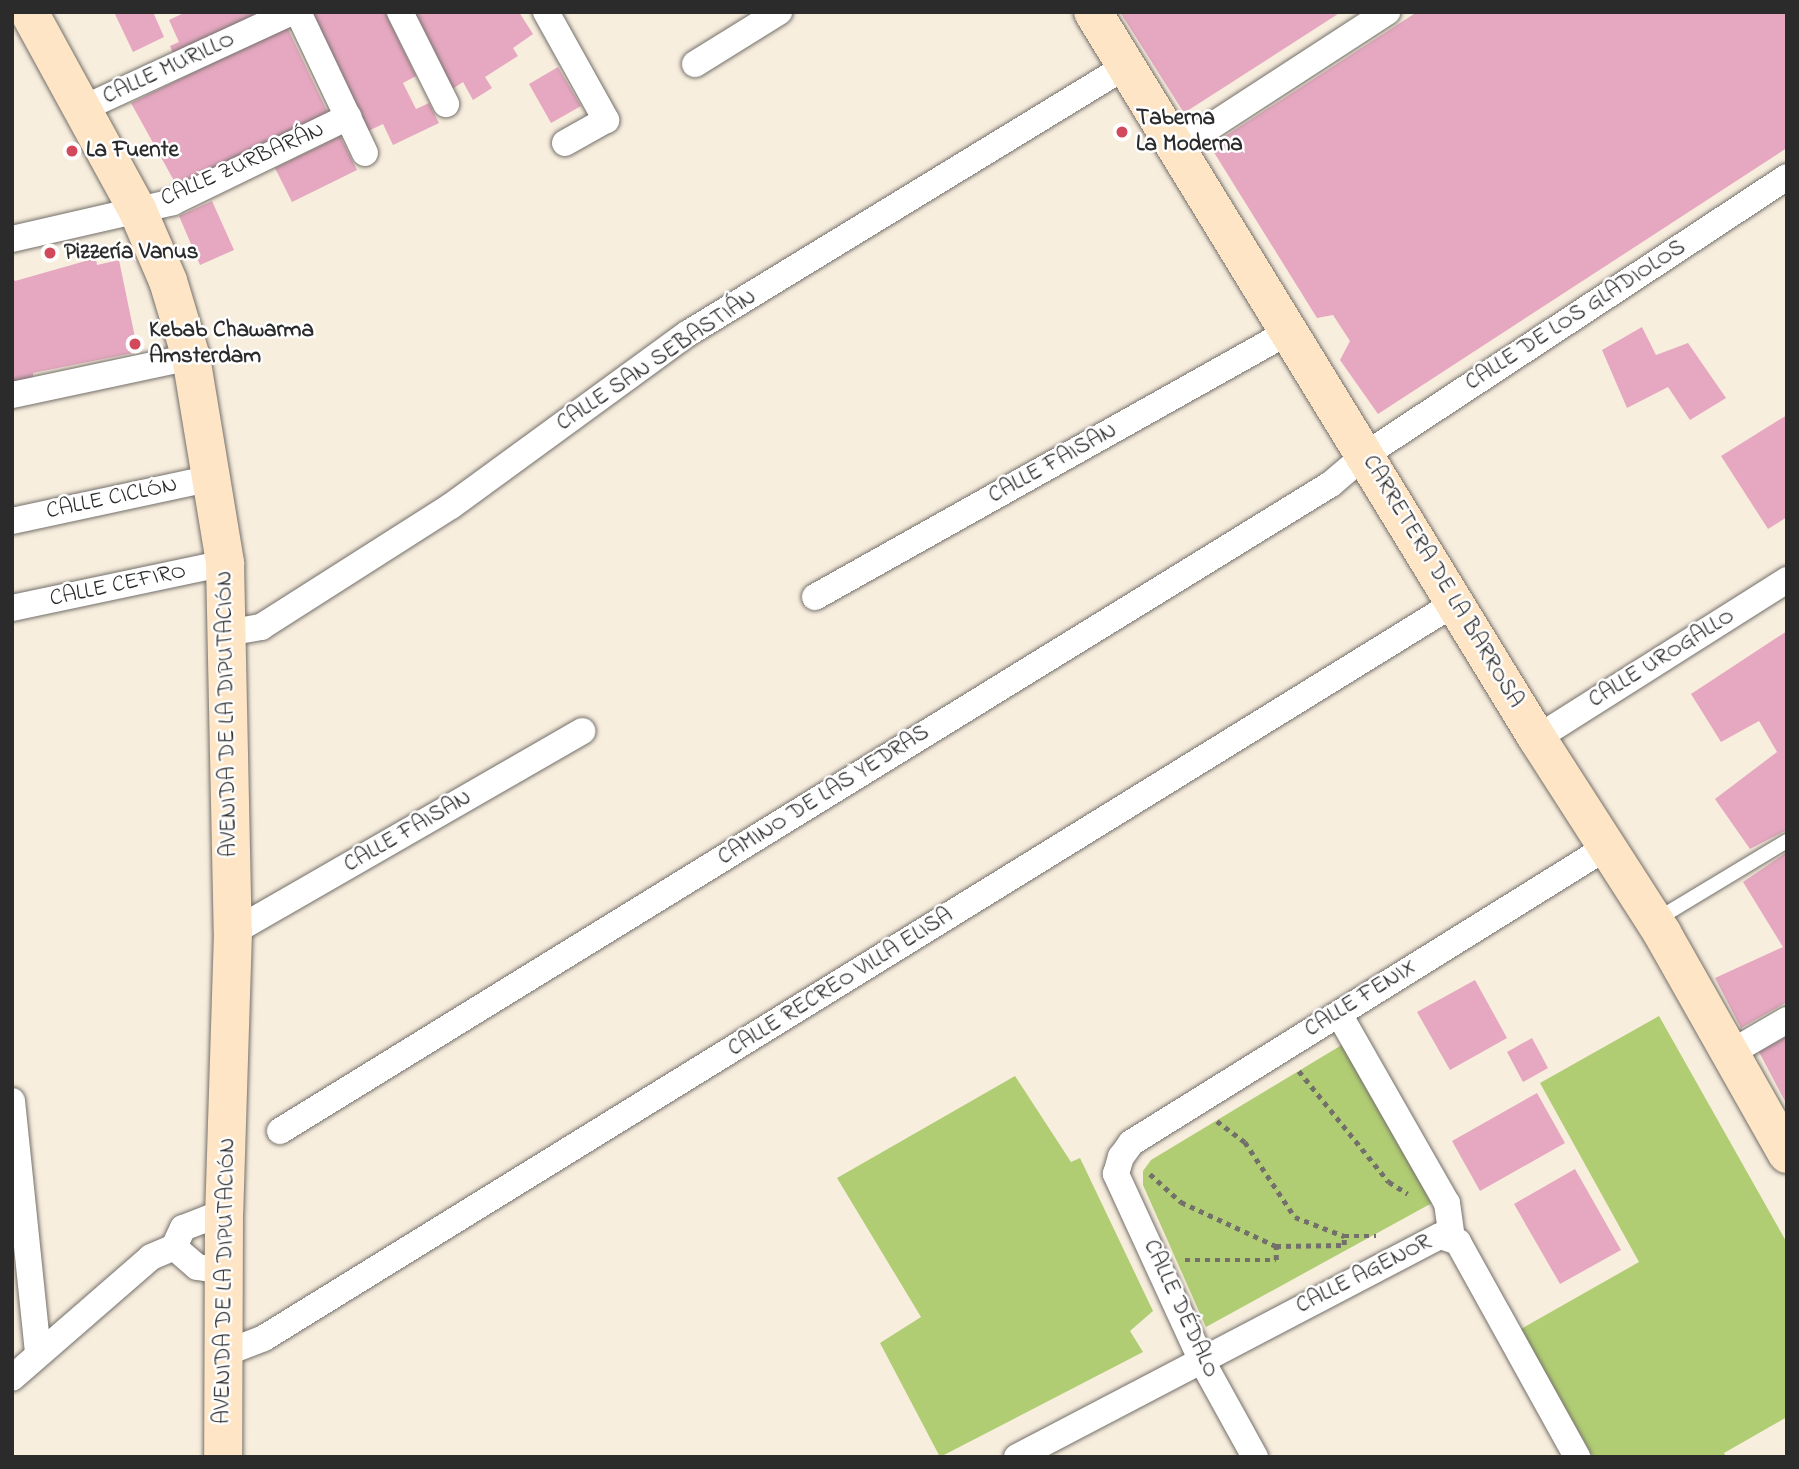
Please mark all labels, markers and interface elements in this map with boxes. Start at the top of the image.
street label: CALLE MURILLO [99,26,239,112]
place label: Taberna La Moderna [1136,105,1243,159]
street label: CALLE ZURBARÁN [157,117,329,213]
marker: Taberna La Moderna [1114,124,1130,140]
place label: La Fuente [86,137,179,165]
marker: La Fuente [64,143,80,159]
street label: CALLE DE LOS GLADIOLOS [1461,234,1691,398]
place label: Pizzería Vanus [64,239,198,267]
marker: Pizzería Vanus [42,245,58,261]
street label: CALLE SAN SEBASTIÁN [552,284,762,438]
place label: Kebab Chawarma Amsterdam [149,317,314,371]
marker: Kebab Chawarma Amsterdam [127,336,143,352]
street label: CALLE FAISAN [984,417,1122,511]
street label: CARRETERA DE LA BARROSA [1355,450,1529,714]
street label: CALLE CICLÓN [44,472,180,526]
street label: CALLE CEFIRO [47,558,189,614]
street label: AVENIDA DE LA DIPUTACIÓN [212,571,244,857]
street label: CALLE UROGALLO [1584,603,1740,715]
street label: CAMINO DE LAS YEDRAS [713,720,935,872]
street label: CALLE FAISAN [339,784,477,880]
street label: CALLE RECREO VILLA ELISA [723,902,959,1064]
street label: CALLE FENIX [1300,954,1422,1044]
street label: AVENIDA DE LA DIPUTACIÓN [210,1138,242,1424]
street label: CALLE AGENOR [1292,1229,1436,1321]
street label: CALLE DÉDALO [1136,1236,1224,1382]

